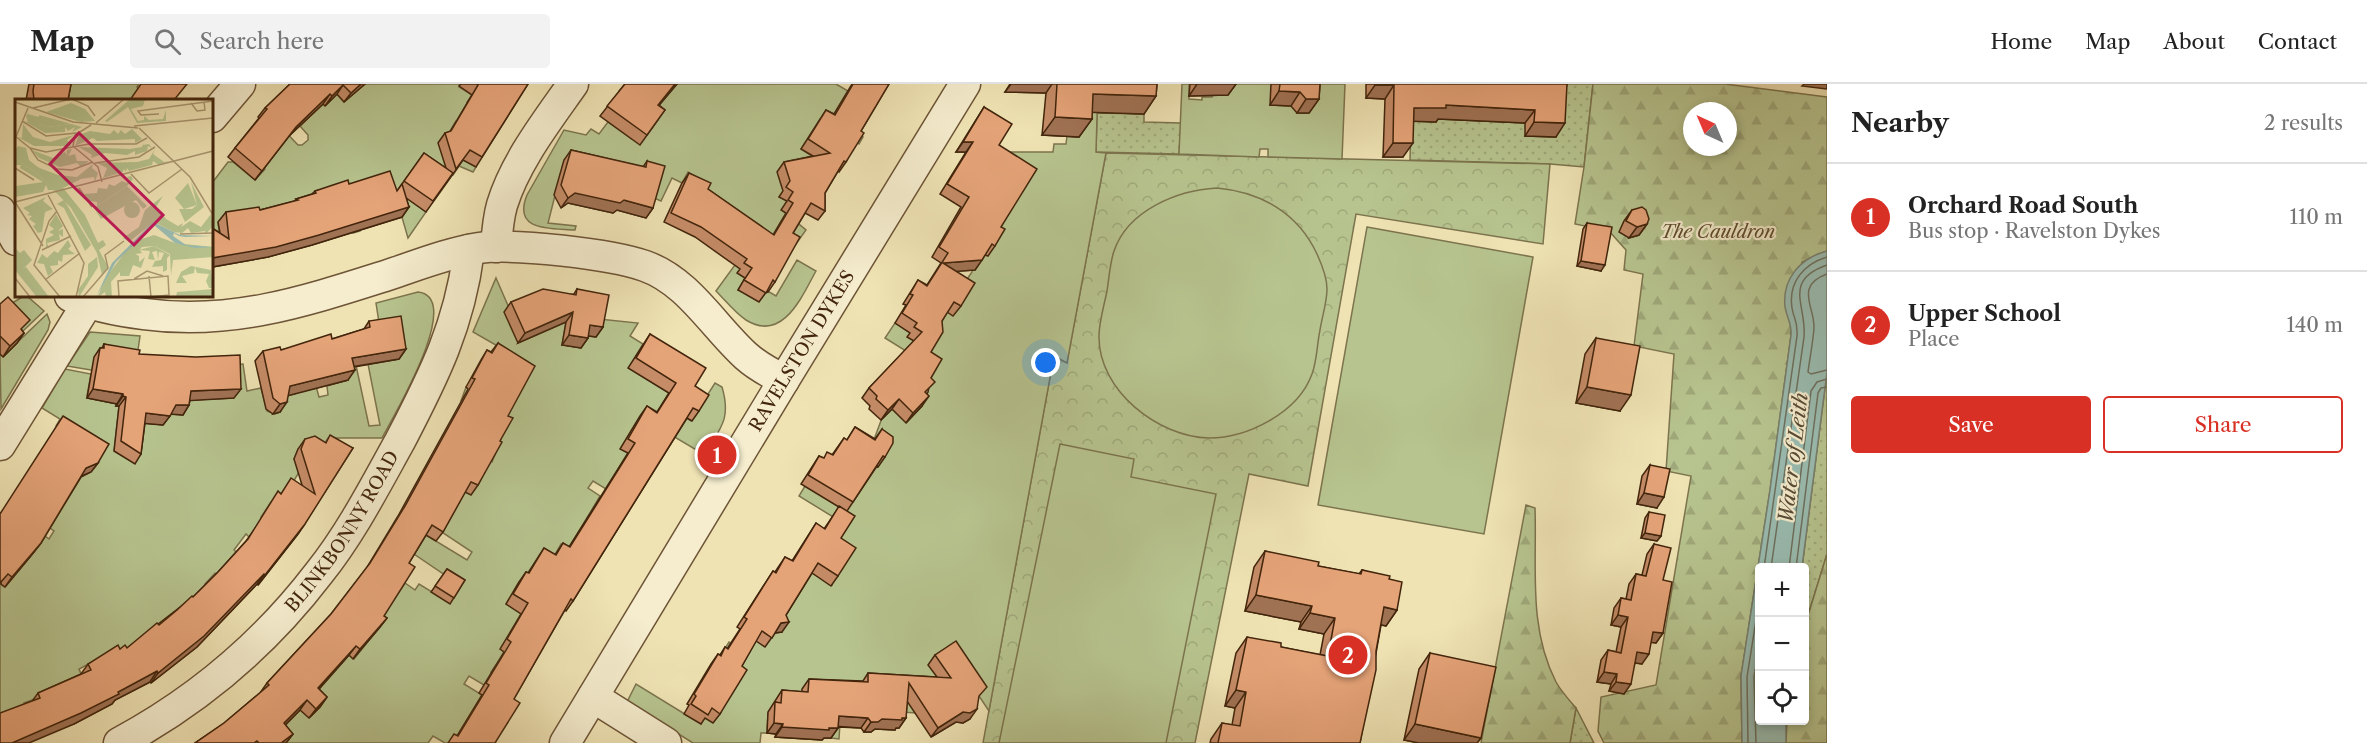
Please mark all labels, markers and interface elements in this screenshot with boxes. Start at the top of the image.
search box [130,14,550,68]
text: Map [30,24,94,58]
icon: search [151,25,184,58]
text: Search here [199,28,324,55]
text: Home [1991,29,2052,54]
text: Map [2085,29,2130,54]
text: About [2163,29,2225,54]
text: Contact [2258,29,2337,54]
inset map [15,99,213,297]
north arrow [1683,102,1737,156]
text: Nearby [1851,107,1949,139]
text: 2 results [2264,111,2343,135]
text: Orchard Road South [1908,192,2138,219]
text: 1 [1866,205,1875,229]
text: 110 m [2290,205,2343,229]
text: Bus stop · Ravelston Dykes [1908,219,2161,243]
park label: The Cauldron [1661,221,1775,243]
street label: RAVELSTON DYKES [744,266,859,436]
text: Upper School [1908,300,2061,327]
text: 2 [1865,313,1876,337]
text: 140 m [2286,313,2343,337]
text: Place [1908,327,1959,351]
your location [1031,348,1060,377]
water label: Water of Leith [1773,391,1813,525]
button: Save [1851,396,2091,453]
button: Share [2103,396,2343,453]
pin: 1 [698,432,736,478]
street label: BLINKBONNY ROAD [281,447,403,617]
map controls [1755,563,1809,725]
button: + [1755,563,1809,617]
button: − [1755,617,1809,671]
pin: 2 [1328,632,1368,678]
button: locate [1755,671,1809,725]

